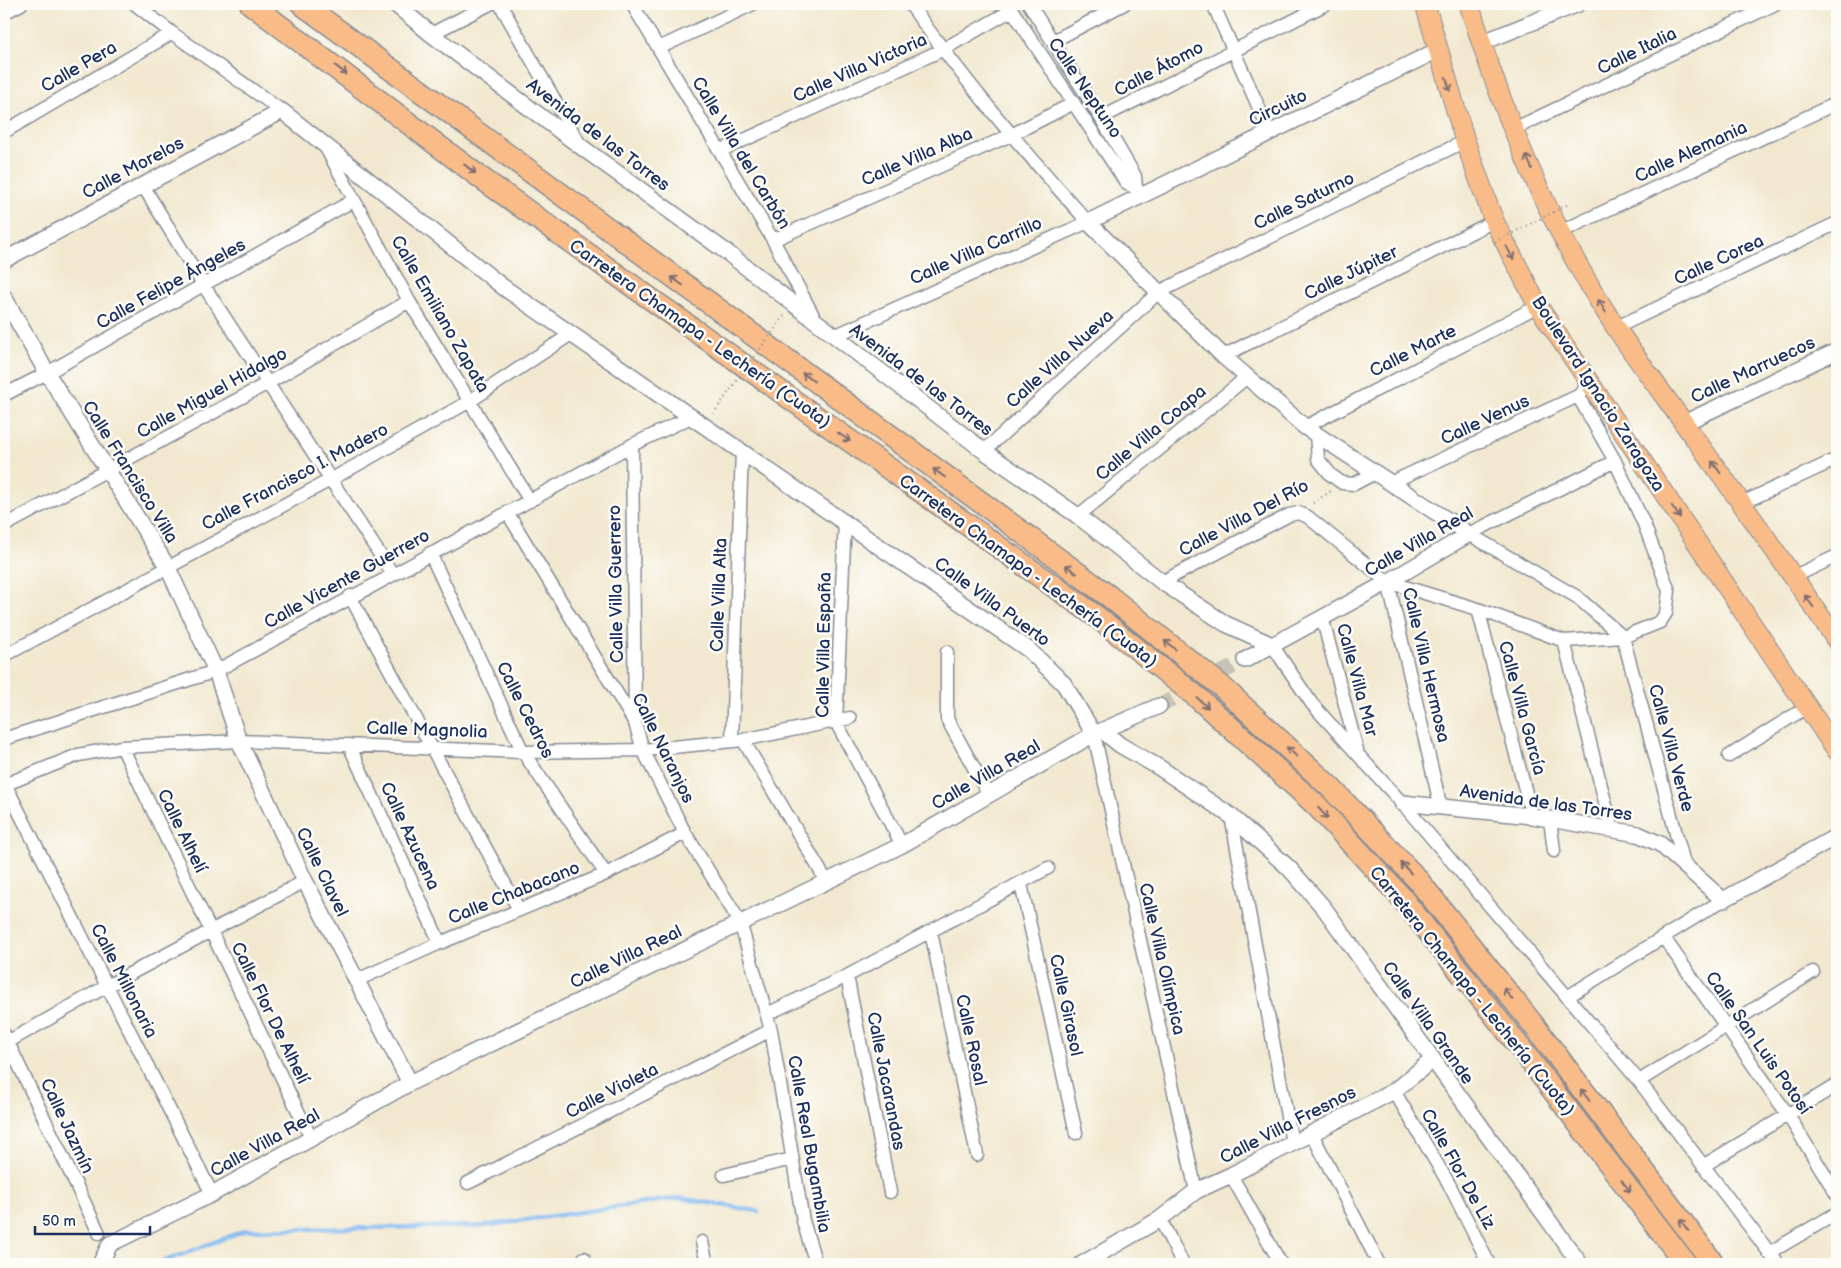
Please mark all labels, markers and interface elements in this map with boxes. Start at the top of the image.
street label: Calle Italia [1594,23,1680,79]
street label: Calle Villa Victoria [790,29,930,107]
street label: Calle Neptuno [1044,34,1126,142]
street label: Calle Átomo [1110,35,1207,101]
street label: Calle Pera [37,37,121,97]
one-way arrow [334,65,347,76]
street label: Calle Villa del Carbón [687,73,795,233]
street label: Avenida de las Torres [522,74,674,196]
one-way arrow [1444,76,1454,92]
street label: Circuito [1245,85,1311,131]
street label: Calle Alemania [1631,117,1751,187]
street label: Calle Villa Alba [858,123,976,191]
street label: Calle Morelos [79,132,187,204]
one-way arrow [1523,155,1533,170]
one-way arrow [463,164,476,175]
street label: Calle Saturno [1250,168,1358,234]
street label: Calle Villa Carrillo [907,212,1045,290]
street label: Calle Corea [1671,230,1767,290]
street label: Calle Felipe Ángeles [92,232,249,334]
street label: Calle Emiliano Zapata [386,232,494,396]
street label: Carretera Chamapa - Lechería (Cuota) [565,235,835,433]
street label: Calle Júpiter [1301,241,1402,305]
one-way arrow [1505,245,1515,260]
one-way arrow [670,276,684,286]
street label: Boulevard Ignacio Zaragoza [1527,292,1669,496]
one-way arrow [1596,300,1606,314]
street label: Calle Villa Nueva [1002,305,1118,413]
street label: Avenida de las Torres [845,319,997,441]
street label: Calle Marte [1366,320,1460,382]
street label: Calle Marruecos [1688,332,1818,408]
street label: Calle Miguel Hidalgo [133,343,291,443]
one-way arrow [801,372,815,382]
street label: Calle Villa Coapa [1091,381,1211,485]
street label: Calle Venus [1437,390,1533,450]
street label: Calle Francisco Villa [78,397,182,547]
street label: Calle Francisco I. Madero [198,419,392,535]
one-way arrow [837,432,851,442]
one-way arrow [1711,461,1721,475]
one-way arrow [932,468,946,478]
street label: Carretera Chamapa - Lechería (Cuota) [895,470,1161,672]
street label: Calle Villa Del Río [1176,475,1312,561]
street label: Calle Villa Real [1361,502,1477,582]
one-way arrow [1671,504,1681,518]
street label: Calle Villa Guerrero [604,505,628,663]
street label: Calle Vicente Guerrero [261,525,433,633]
street label: Calle Villa Alta [707,537,731,653]
street label: Calle Villa Puerto [930,553,1054,651]
one-way arrow [1064,563,1078,574]
street label: Calle Villa España [812,572,836,718]
street label: Calle Villa Hermosa [1398,585,1454,745]
one-way arrow [1804,594,1814,608]
street label: Calle Villa Mar [1332,621,1382,739]
street label: Calle Villa García [1494,639,1550,777]
one-way arrow [1164,640,1177,651]
street label: Calle Cedros [492,658,558,762]
street label: Calle Villa Verde [1644,682,1698,814]
street label: Calle Naranjos [627,689,699,807]
one-way arrow [1197,697,1210,708]
street label: Calle Magnolia [366,717,488,743]
street label: Calle Villa Real [928,735,1044,815]
one-way arrow [1286,746,1299,758]
street label: Calle Azucena [376,779,444,893]
street label: Avenida de las Torres [1458,781,1634,826]
street label: Calle Alhelí [153,786,212,877]
one-way arrow [1317,806,1329,819]
street label: Calle Clavel [291,824,353,920]
street label: Calle Chabacano [445,857,583,929]
one-way arrow [1400,861,1412,874]
street label: Carretera Chamapa - Lechería (Cuota) [1365,862,1579,1120]
street label: Calle Villa Olímpica [1134,881,1190,1037]
street label: Calle Millonaria [86,920,162,1042]
street label: Calle Villa Real [567,921,685,993]
street label: Calle Flor De Alhelí [227,939,314,1088]
street label: Calle Girasol [1045,952,1087,1058]
street label: Calle Villa Grande [1378,958,1478,1089]
street label: Calle San Luis Potosí [1701,968,1816,1119]
one-way arrow [1503,988,1514,1001]
street label: Calle Rosal [951,993,991,1087]
street label: Calle Jacarandas [862,1010,910,1152]
street label: Calle Real Bugambilia [783,1054,835,1234]
street label: Calle Violeta [562,1059,662,1123]
street label: Calle Jazmín [36,1075,98,1177]
street label: Calle Villa Fresnos [1216,1082,1360,1168]
one-way arrow [1580,1089,1591,1102]
street label: Calle Villa Real [207,1104,323,1182]
street label: Calle Flor De Liz [1416,1105,1500,1233]
one-way arrow [1621,1179,1631,1193]
scale bar [35,1203,150,1235]
text: 50 m [42,1212,76,1231]
one-way arrow [1679,1218,1689,1232]

